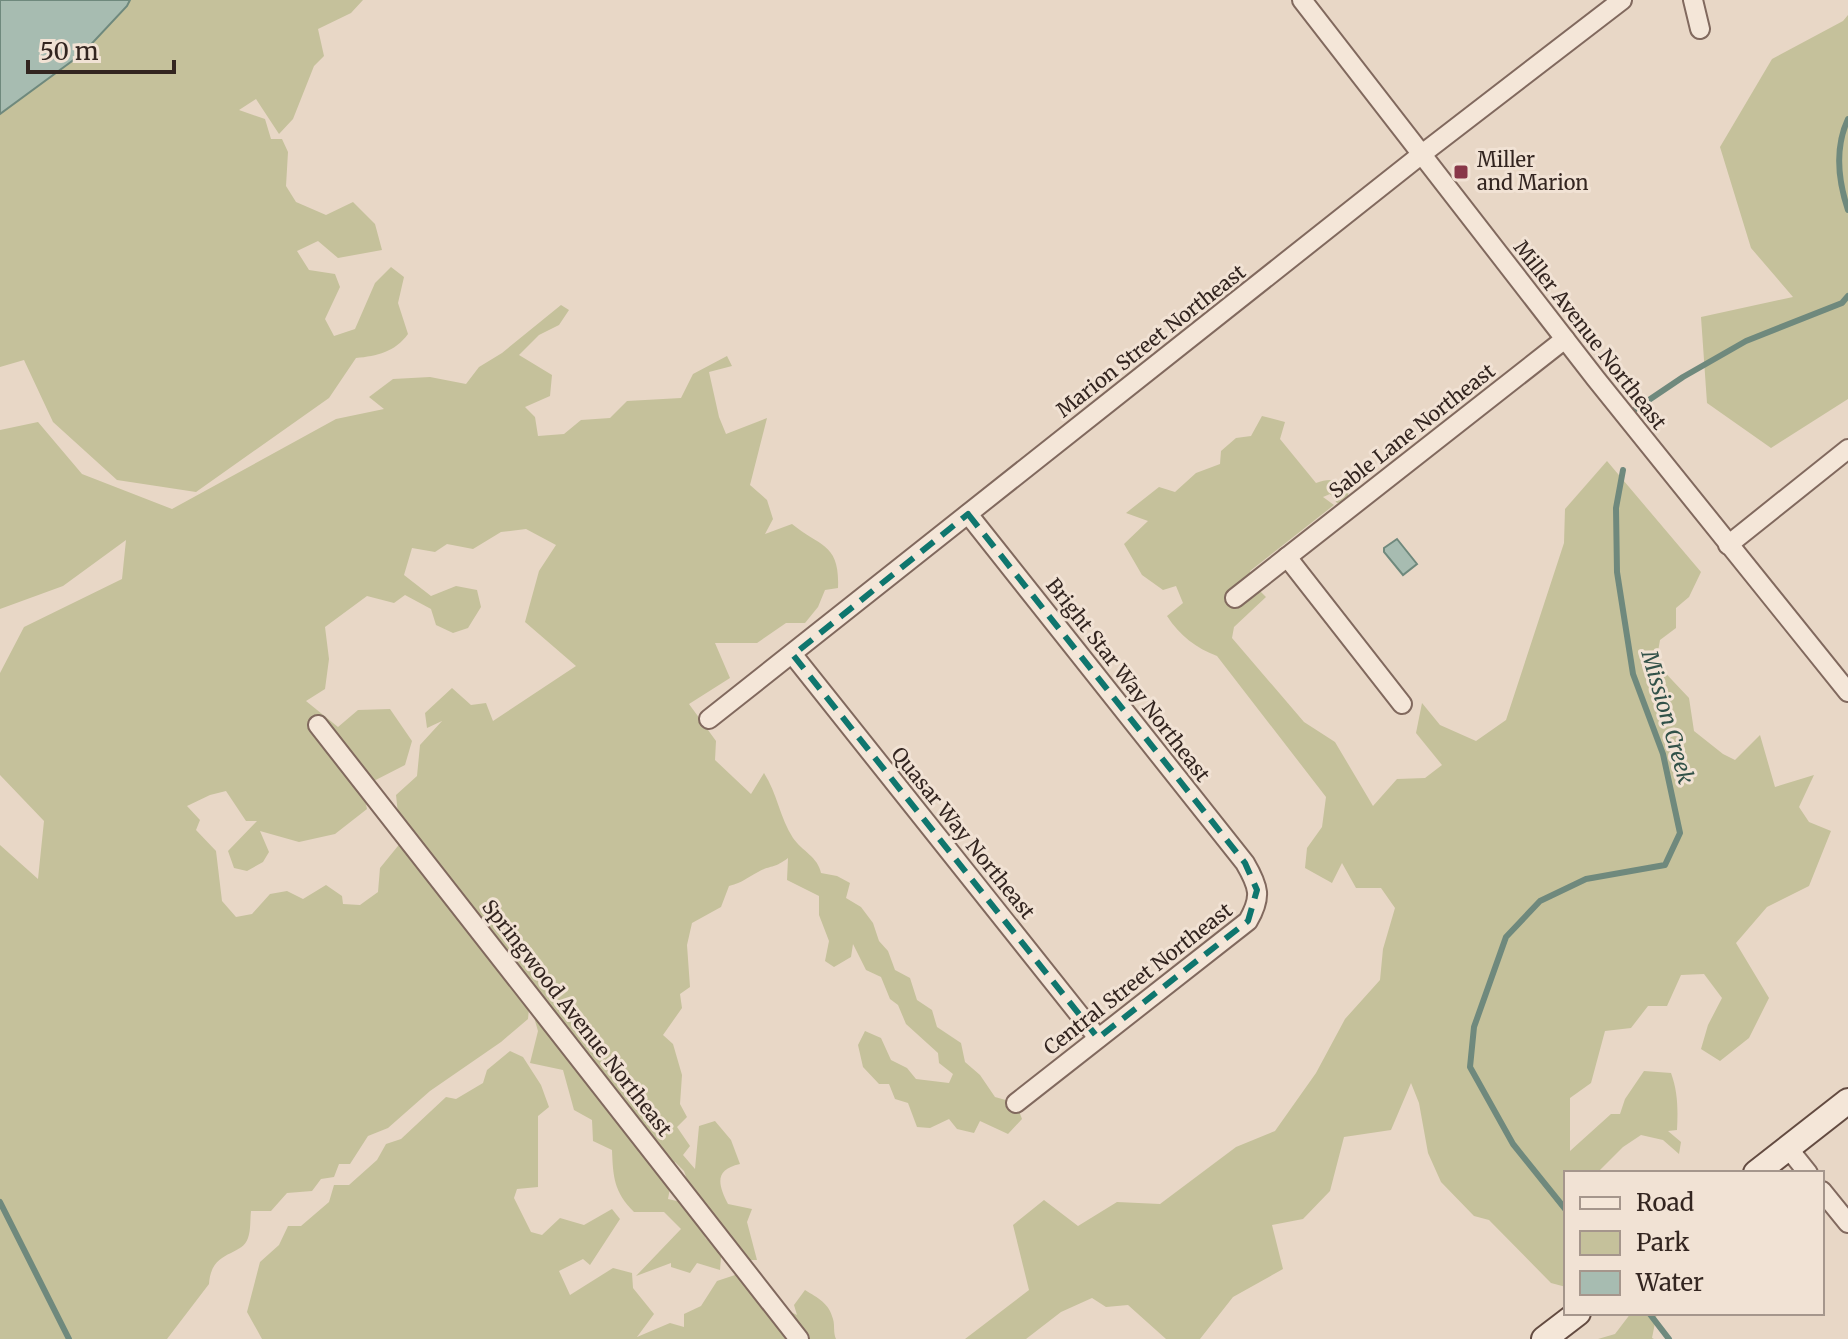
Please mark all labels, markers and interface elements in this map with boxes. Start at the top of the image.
scale bar [28,24,174,74]
text: 50 m [40,36,99,67]
place label: Miller and Marion [1477,147,1589,195]
marker: Miller and Marion [1452,163,1470,181]
street label: Miller Avenue Northeast [1509,235,1672,434]
street label: Marion Street Northeast [1051,259,1250,422]
street label: Sable Lane Northeast [1324,358,1500,503]
street label: Bright Star Way Northeast [1041,573,1216,787]
water label: Mission Creek [1635,646,1700,787]
street label: Quasar Way Northeast [886,742,1041,924]
street label: Springwood Avenue Northeast [477,894,678,1141]
street label: Central Street Northeast [1038,897,1237,1060]
legend [1564,1171,1824,1315]
text: Road [1636,1187,1694,1218]
text: Park [1636,1227,1690,1258]
text: Water [1635,1267,1704,1298]

